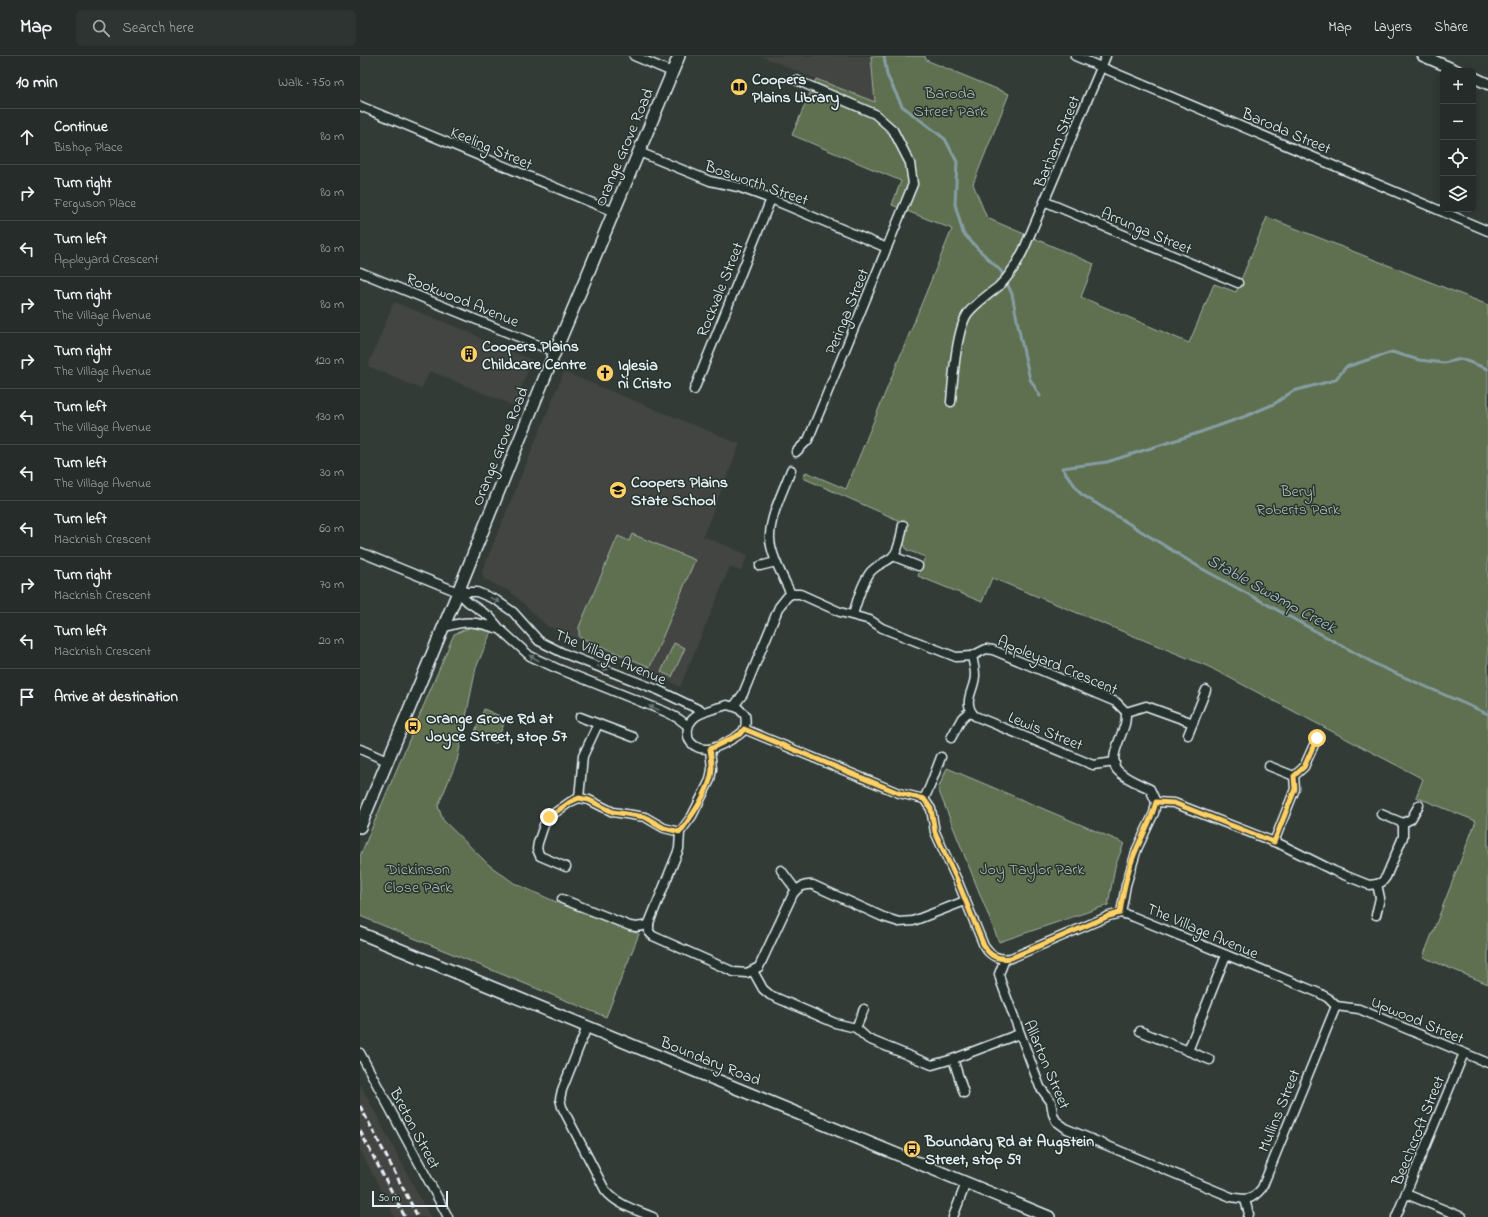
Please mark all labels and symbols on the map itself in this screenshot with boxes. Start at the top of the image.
place label: Coopers Plains Library [752,68,839,111]
library icon: Coopers Plains Library [729,77,749,97]
park label: Baroda Street Park [913,82,988,124]
street label: Orange Grove Road [589,85,661,211]
street label: Barham Street [1028,92,1087,192]
street label: Baroda Street [1237,102,1335,162]
street label: Keeling Street [446,121,537,177]
street label: Bosworth Street [700,155,812,213]
street label: Arrunga Street [1097,202,1196,262]
street label: Rockvale Street [691,238,751,341]
street label: Peringa Street [820,264,876,359]
street label: Rookwood Avenue [402,267,523,335]
place label: Coopers Plains Childcare Centre [482,335,587,377]
building icon: Coopers Plains Childcare Centre [459,344,479,364]
place label: Iglesia ni Cristo [618,354,671,396]
church icon: Iglesia ni Cristo [595,363,615,383]
street label: Orange Grove Road [466,384,536,510]
place label: Coopers Plains State School [631,471,728,513]
school or university icon: Coopers Plains State School [608,480,628,500]
park label: Beryl Roberts Park [1256,480,1341,522]
water label: Stable Swamp Creek [1202,548,1342,641]
one-way arrow [489,597,501,603]
street label: The Village Avenue [551,623,671,693]
street label: Appleyard Crescent [993,630,1122,702]
one-way arrow [528,654,540,661]
one-way arrow [597,666,609,672]
one-way arrow [647,704,659,710]
street label: Lewis Street [1004,706,1087,758]
place label: Orange Grove Rd at Joyce Street, stop 57 [426,707,568,750]
bus stop icon: Orange Grove Rd at Joyce Street, stop 57 [403,716,423,736]
route start [1308,729,1326,747]
route end [540,808,558,826]
park label: Dickinson Close Park [384,858,453,900]
park label: Joy Taylor Park [980,858,1085,882]
street label: The Village Avenue [1143,897,1263,967]
street label: Upwood Street [1367,990,1468,1051]
street label: Allarton Street [1017,1016,1076,1114]
street label: Boundary Road [656,1030,764,1093]
street label: Mullins Street [1252,1065,1308,1156]
street label: Beechcroft Street [1385,1072,1452,1190]
street label: Breton Street [382,1083,446,1174]
place label: Boundary Rd at Augstein Street, stop 59 [924,1130,1094,1172]
bus stop icon: Boundary Rd at Augstein Street, stop 59 [902,1139,922,1159]
scale bar [372,1189,448,1208]

